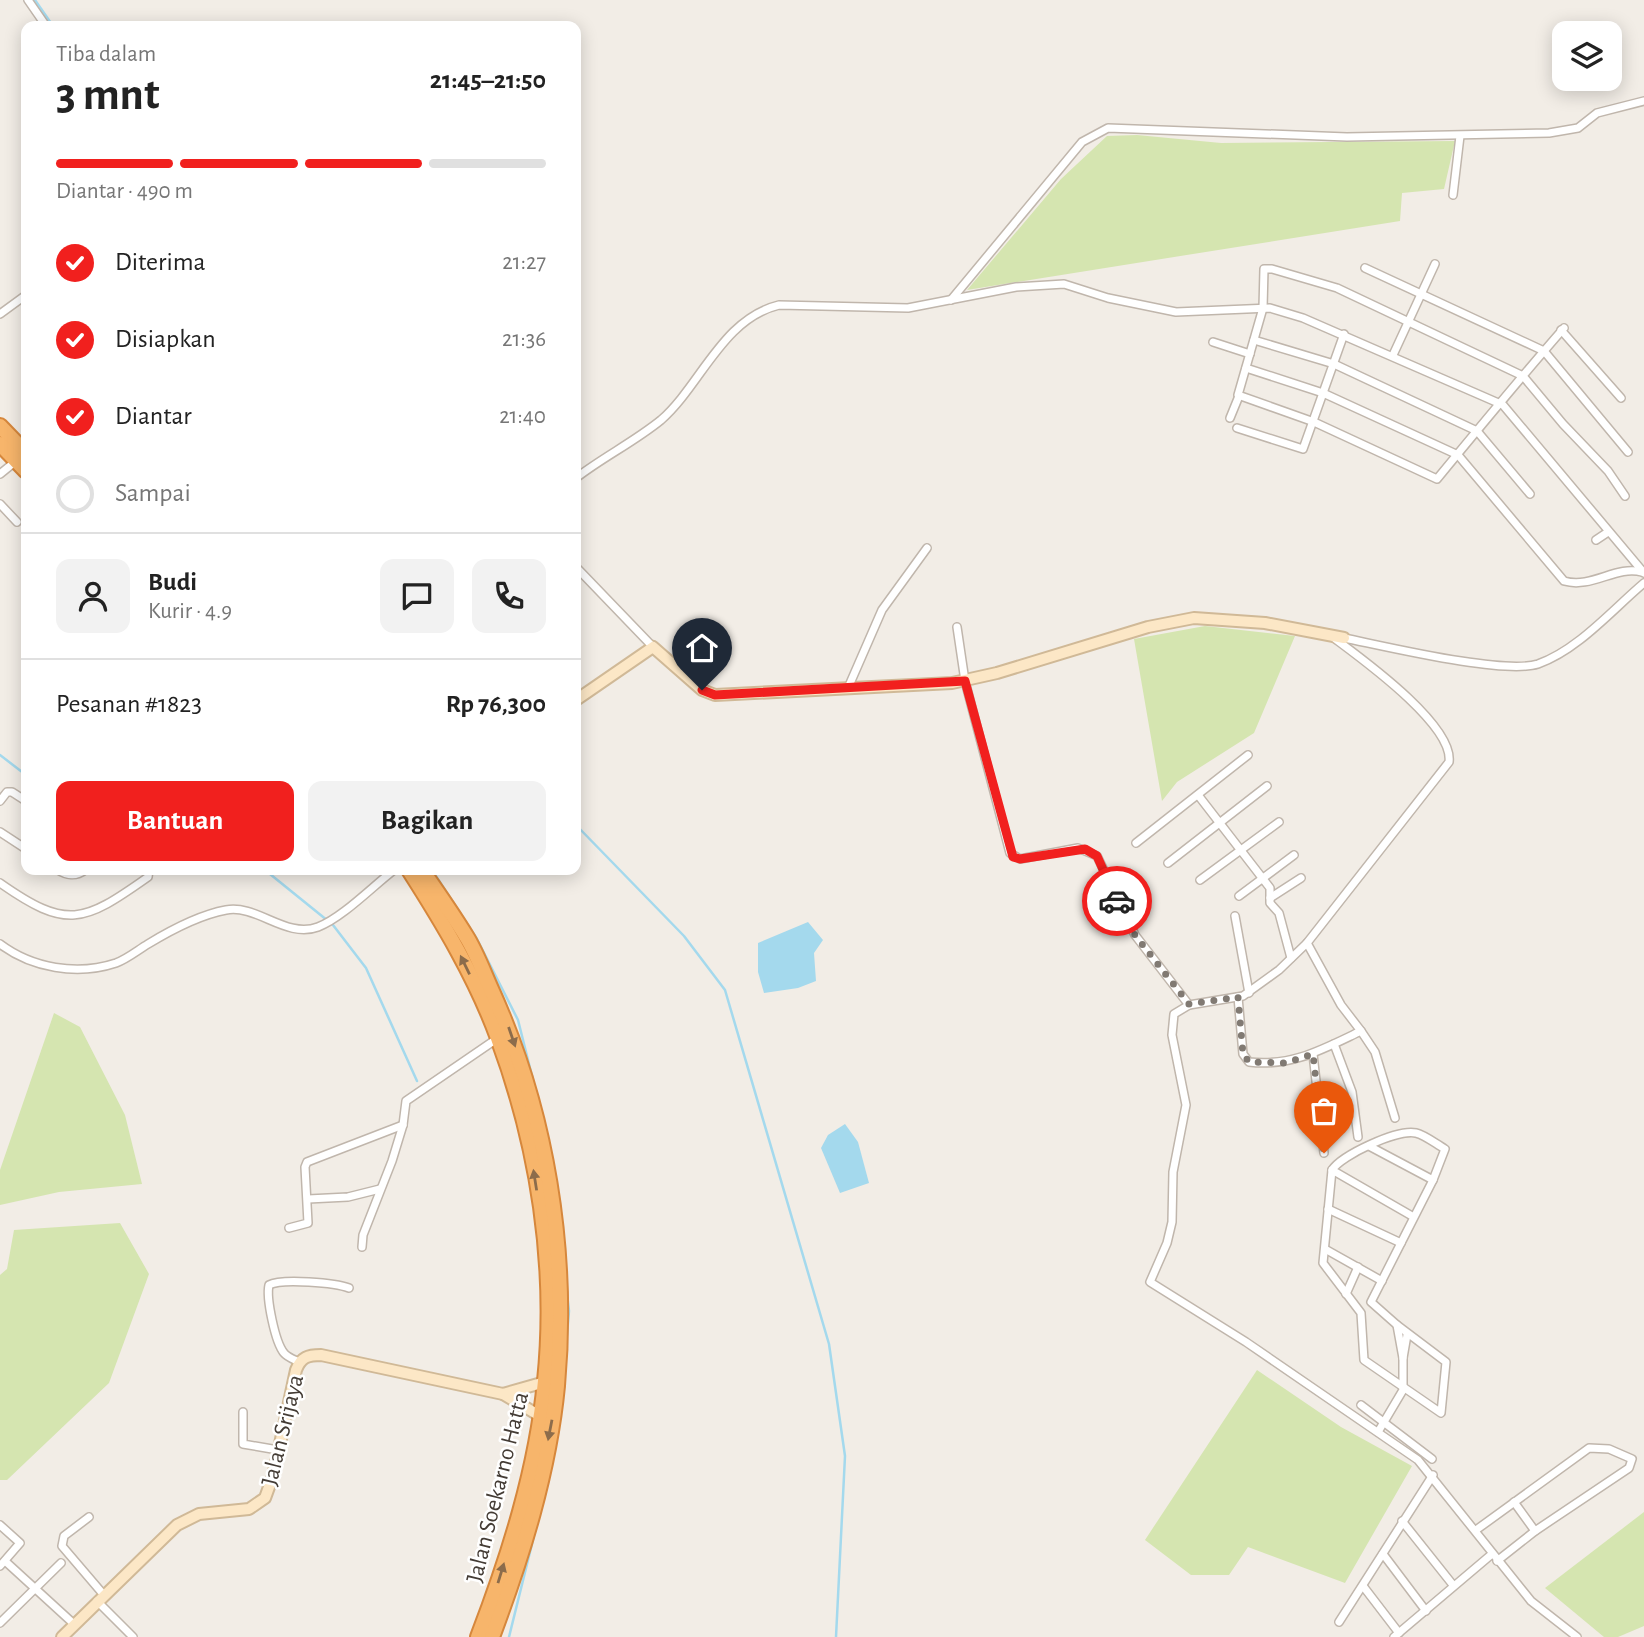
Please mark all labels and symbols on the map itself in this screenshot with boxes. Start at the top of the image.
pin [672,618,732,690]
courier [1082,866,1152,936]
one-way arrow [459,955,471,975]
one-way arrow [507,1027,518,1048]
pin [1294,1081,1354,1153]
one-way arrow [529,1169,540,1191]
street label: Jalan Srijaya [258,1372,308,1488]
street label: Jalan Soekarno Hatta [463,1390,533,1585]
one-way arrow [544,1419,555,1441]
one-way arrow [497,1562,507,1583]

